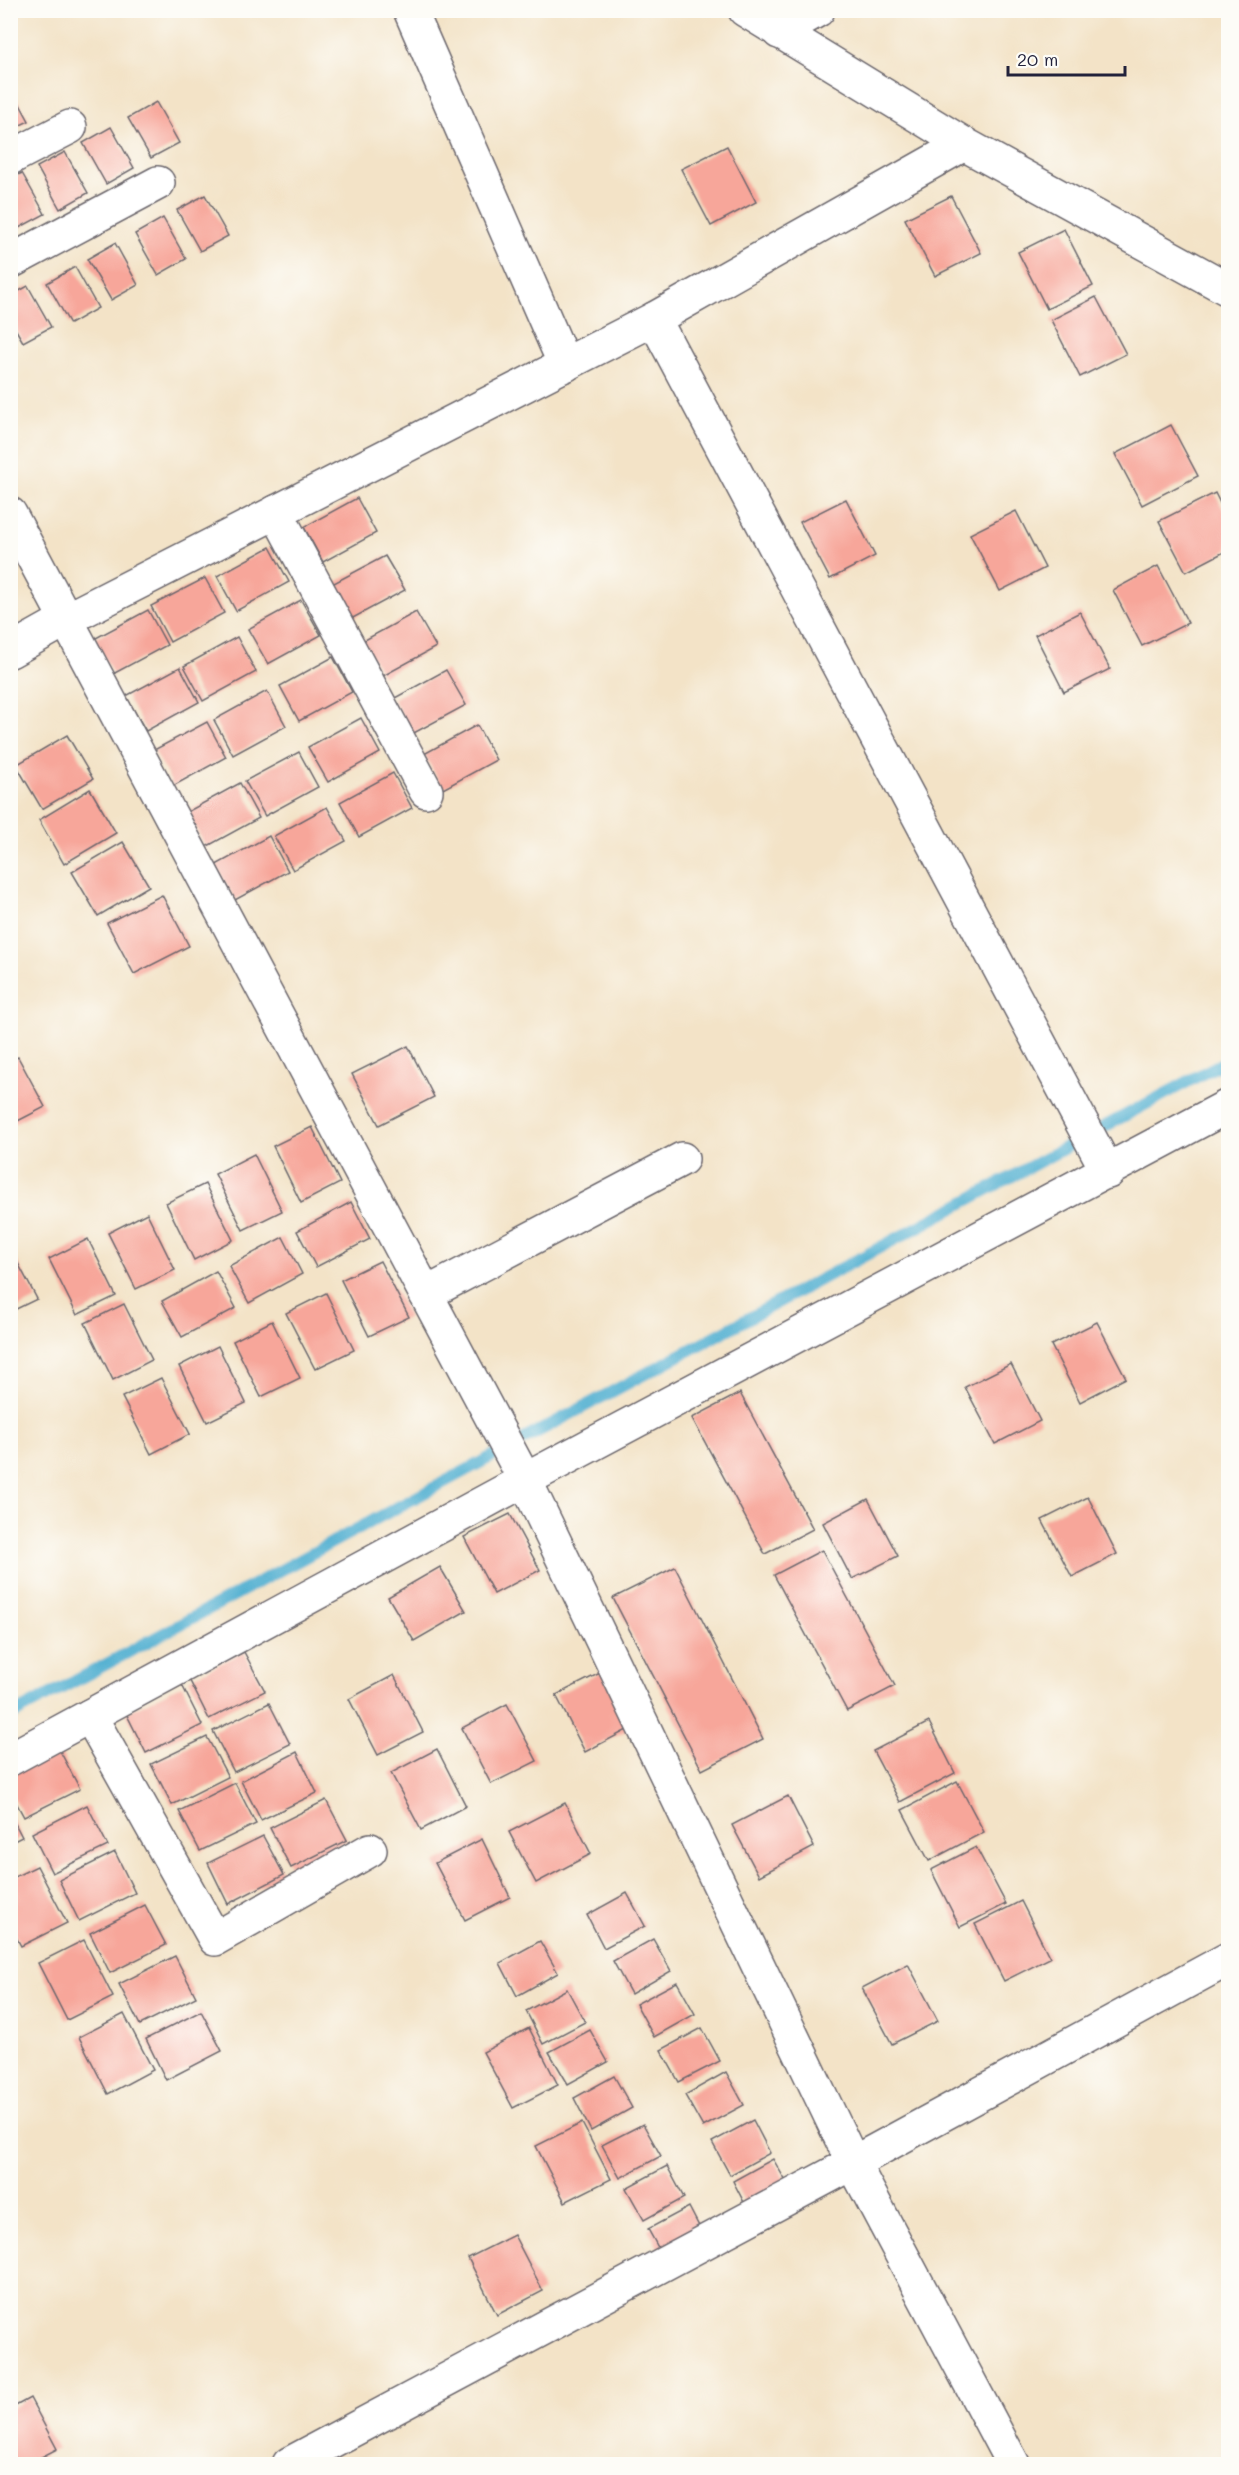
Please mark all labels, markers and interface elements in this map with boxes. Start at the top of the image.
scale bar [1008,39,1125,77]
text: 20 m [1017,47,1058,71]

